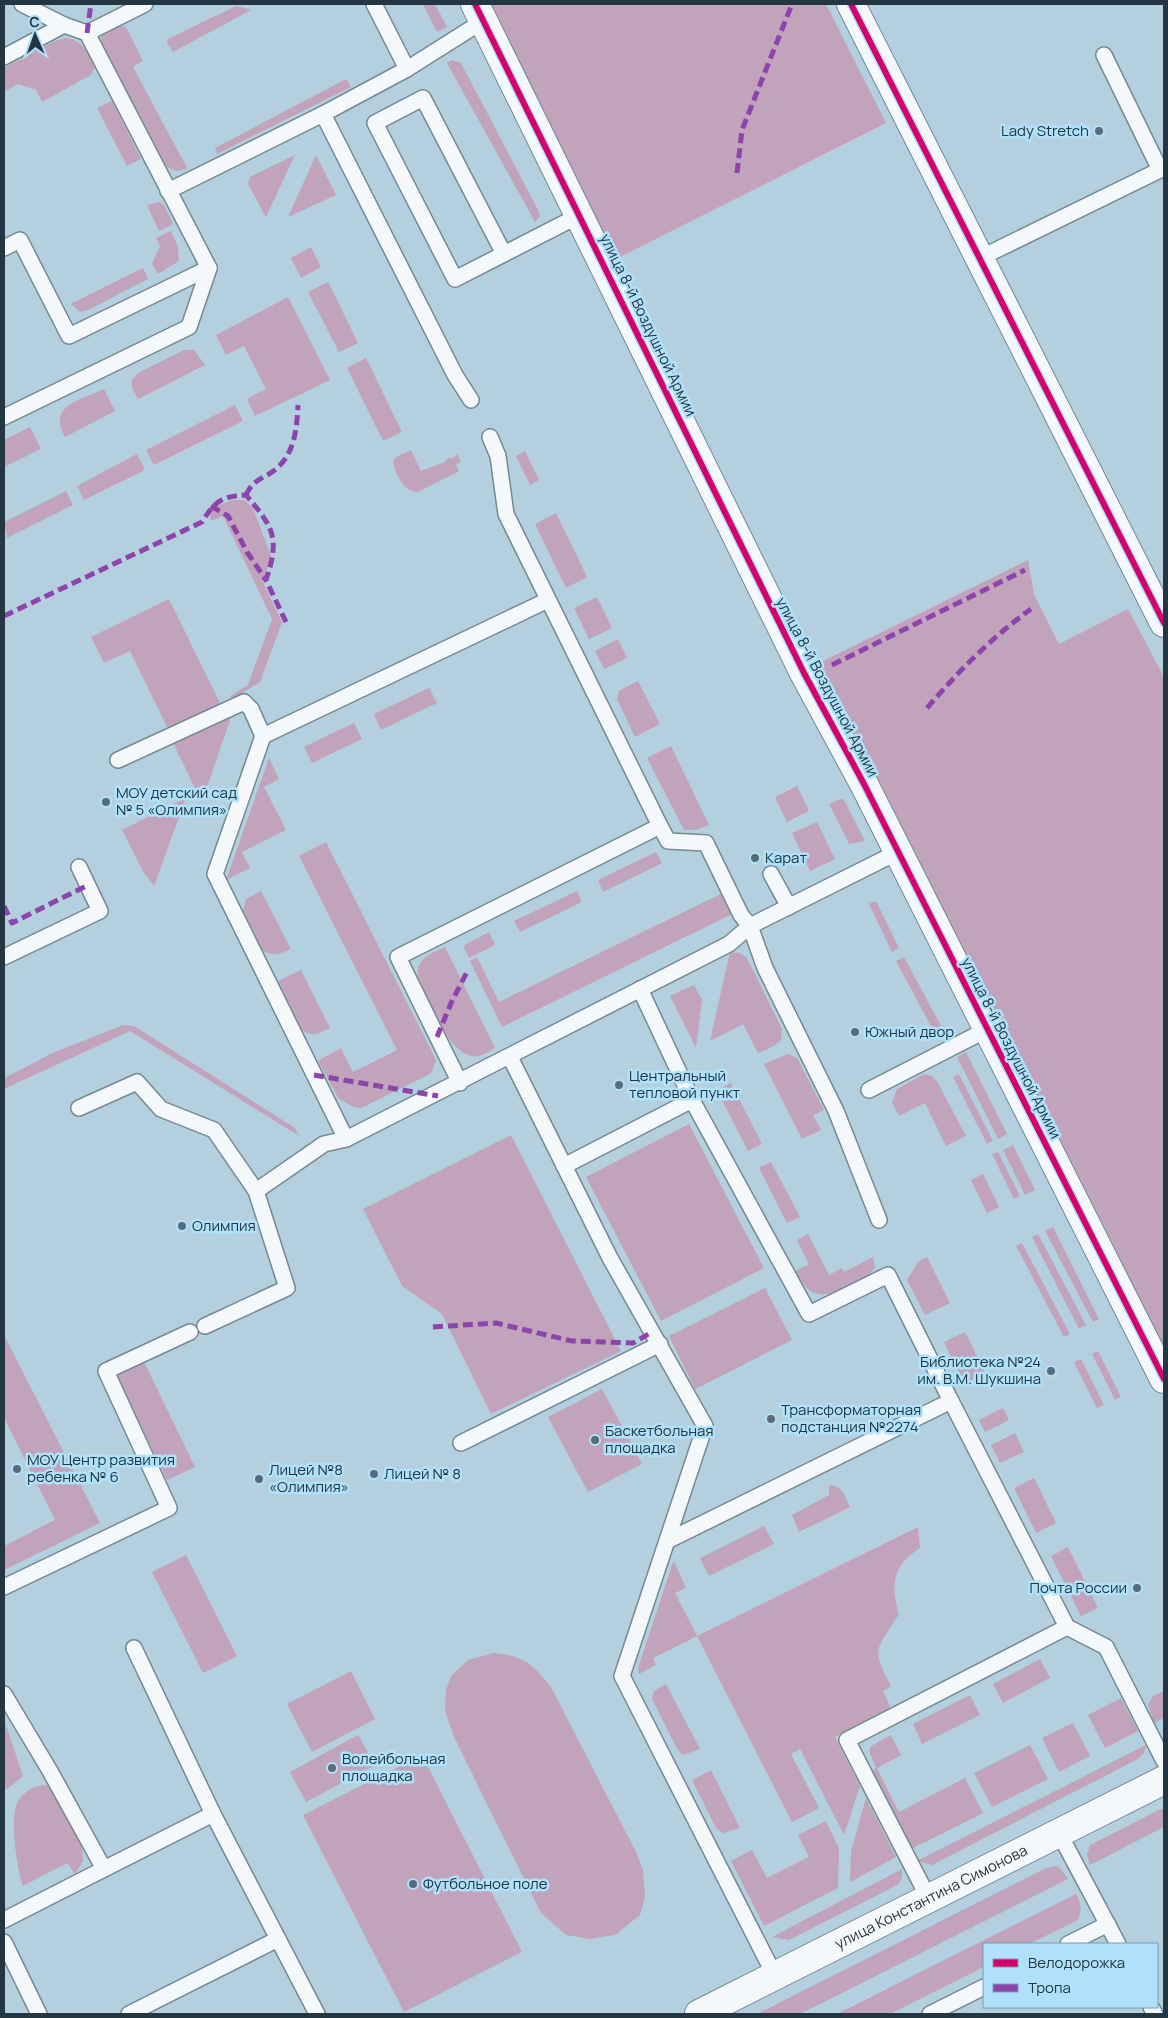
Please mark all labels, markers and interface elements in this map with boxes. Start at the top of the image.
north arrow [10,10,60,60]
text: С [29,12,40,31]
place label: Lady Stretch [1001,120,1089,141]
marker: Lady Stretch [1093,125,1105,137]
street label: улица 8-й Воздушной Армии [595,230,702,420]
street label: улица 8-й Воздушной Армии [771,593,884,780]
place label: МОУ детский сад № 5 «Олимпия» [116,782,237,820]
marker: МОУ детский сад № 5 «Олимпия» [100,796,112,808]
place label: Карат [765,847,807,868]
marker: Карат [749,852,761,864]
street label: улица 8-й Воздушной Армии [957,954,1066,1142]
place label: Южный двор [865,1021,954,1042]
marker: Южный двор [849,1026,861,1038]
place label: Центральный тепловой пункт [629,1065,741,1103]
marker: Центральный тепловой пункт [613,1079,625,1091]
place label: Олимпия [192,1215,256,1236]
marker: Олимпия [176,1220,188,1232]
place label: Библиотека №24 им. В.М. Шукшина [917,1351,1041,1389]
marker: Библиотека №24 им. В.М. Шукшина [1045,1365,1057,1377]
place label: Трансформаторная подстанция №2274 [781,1399,921,1437]
marker: Трансформаторная подстанция №2274 [765,1413,777,1425]
place label: Баскетбольная площадка [605,1420,714,1458]
marker: Баскетбольная площадка [589,1434,601,1446]
place label: МОУ Центр развития ребенка № 6 [27,1449,175,1487]
place label: Лицей №8 «Олимпия» [269,1459,349,1497]
marker: МОУ Центр развития ребенка № 6 [11,1463,23,1475]
place label: Лицей № 8 [384,1463,461,1484]
marker: Лицей № 8 [368,1468,380,1480]
marker: Лицей №8 «Олимпия» [253,1473,265,1485]
place label: Почта России [1030,1577,1127,1598]
marker: Почта России [1131,1582,1143,1594]
place label: Волейбольная площадка [342,1748,446,1786]
marker: Волейбольная площадка [326,1762,338,1774]
street label: улица Константина Симонова [831,1839,1031,1954]
place label: Футбольное поле [423,1873,548,1894]
marker: Футбольное поле [407,1878,419,1890]
legend [983,1943,1158,2008]
text: Велодорожка [1028,1952,1125,1973]
text: Тропа [1028,1977,1071,1998]

